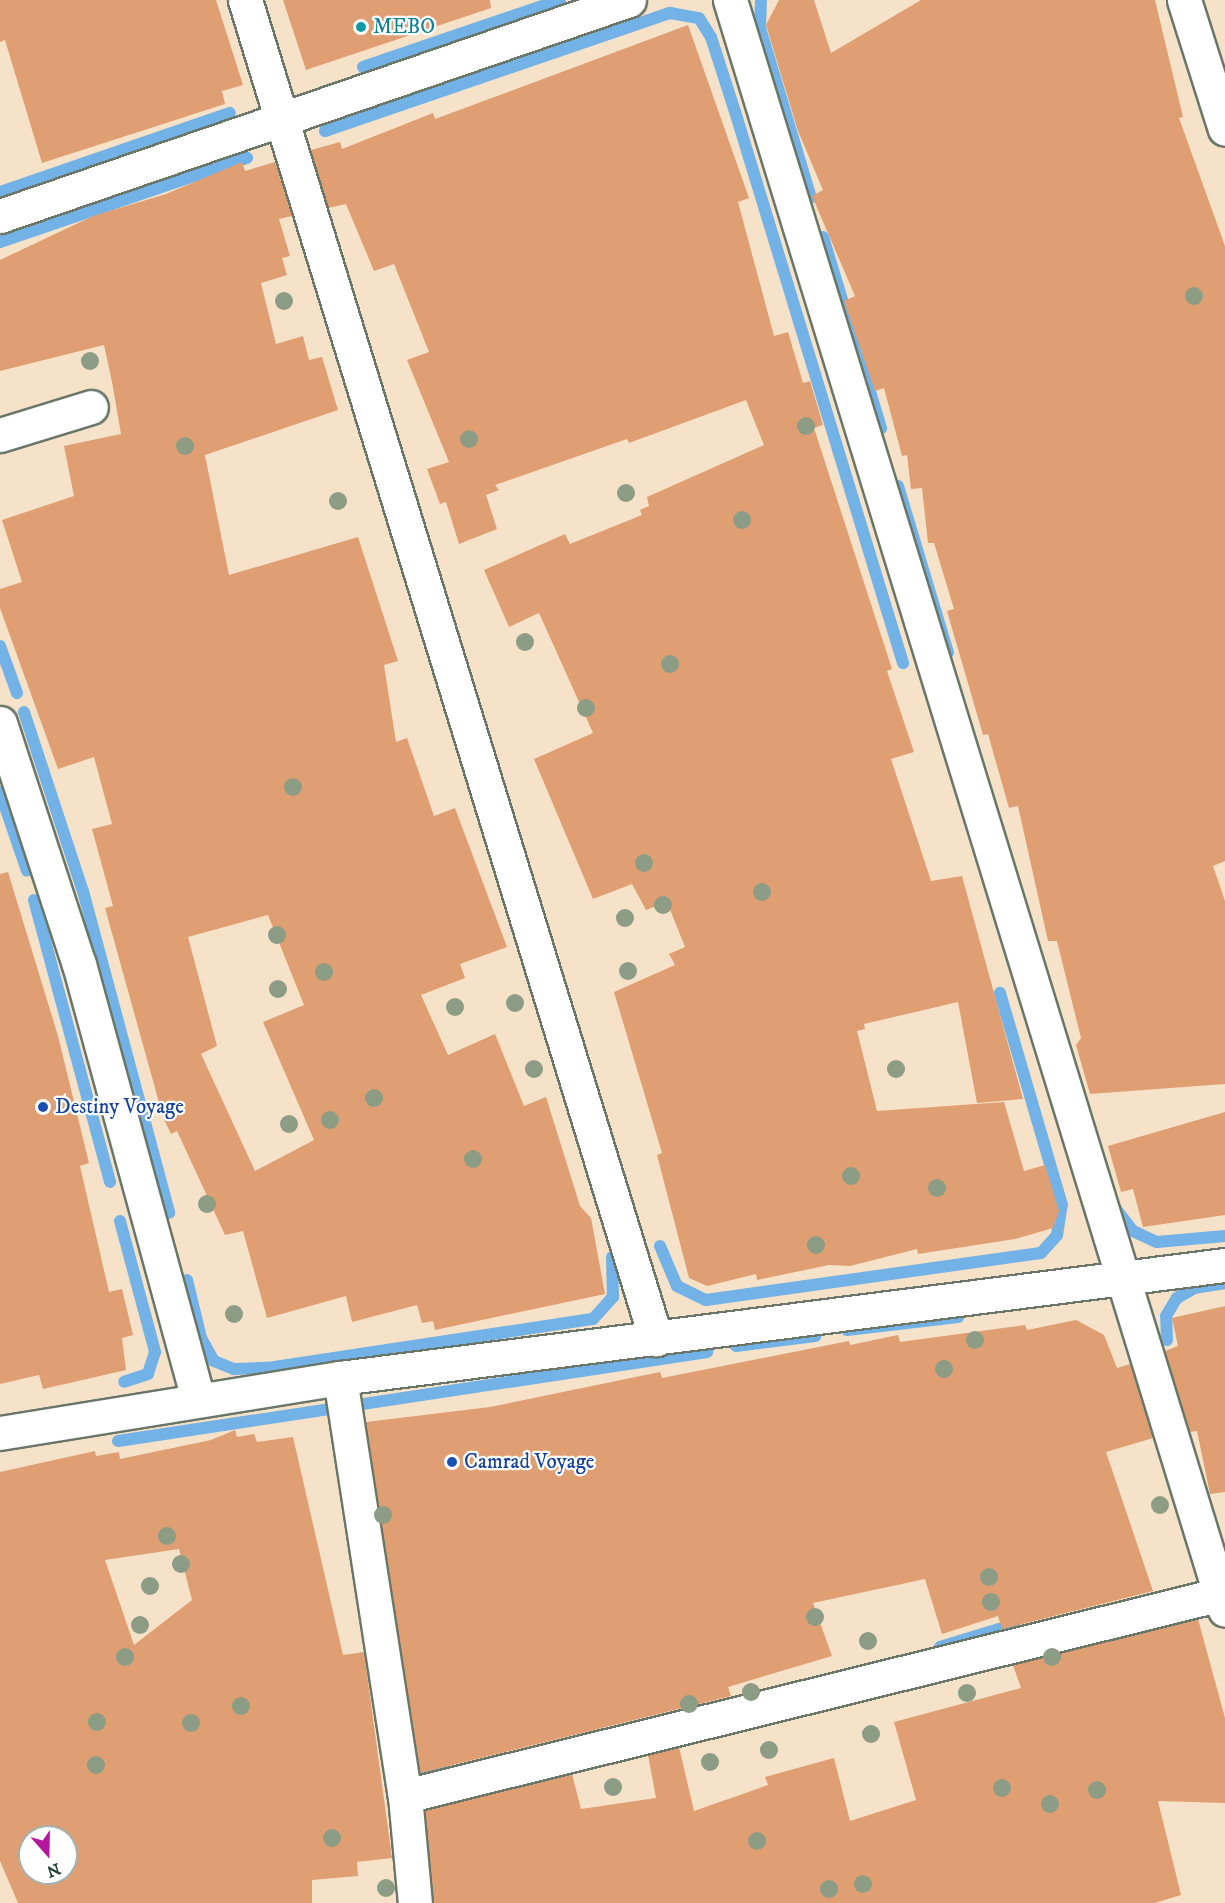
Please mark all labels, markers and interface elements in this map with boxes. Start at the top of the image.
place label: MEBO [373,14,435,40]
marker: MEBO [354,20,368,34]
place label: Destiny Voyage [55,1094,184,1120]
marker: Destiny Voyage [36,1100,50,1114]
place label: Camrad Voyage [464,1449,595,1475]
marker: Camrad Voyage [445,1455,459,1469]
north arrow [18,1825,78,1885]
text: N [44,1858,63,1882]

